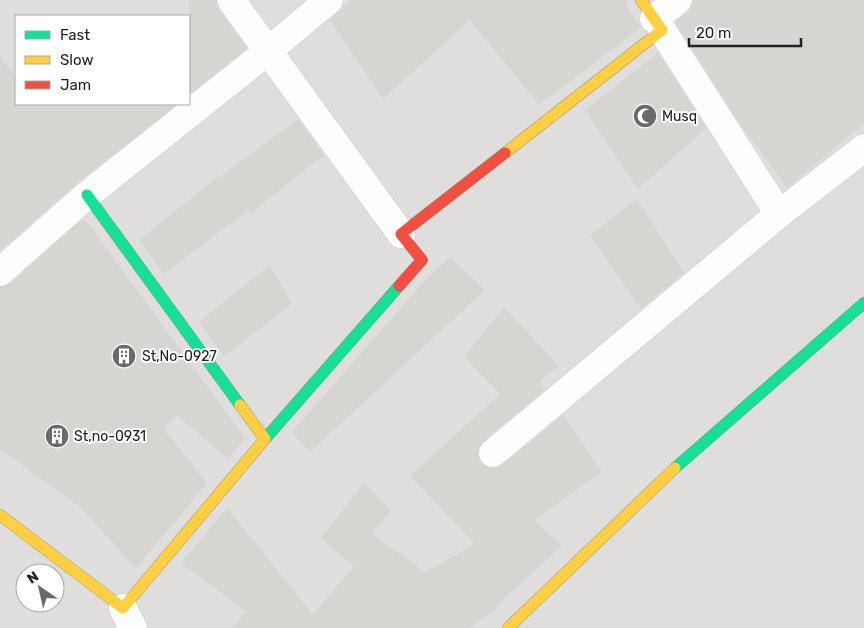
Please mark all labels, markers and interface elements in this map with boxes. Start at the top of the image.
legend [15,15,190,105]
scale bar [689,15,802,47]
text: 20 m [696,24,731,42]
text: Fast [60,26,90,44]
text: Slow [60,51,93,69]
text: Jam [60,76,91,94]
mosque icon: Musq [632,103,658,129]
place label: Musq [662,108,697,125]
building icon: St,No-0927 [111,343,137,369]
place label: St,No-0927 [142,348,217,365]
building icon: St,no-0931 [44,423,70,449]
place label: St,no-0931 [74,428,146,445]
north arrow [15,563,65,613]
text: N [24,568,42,588]

